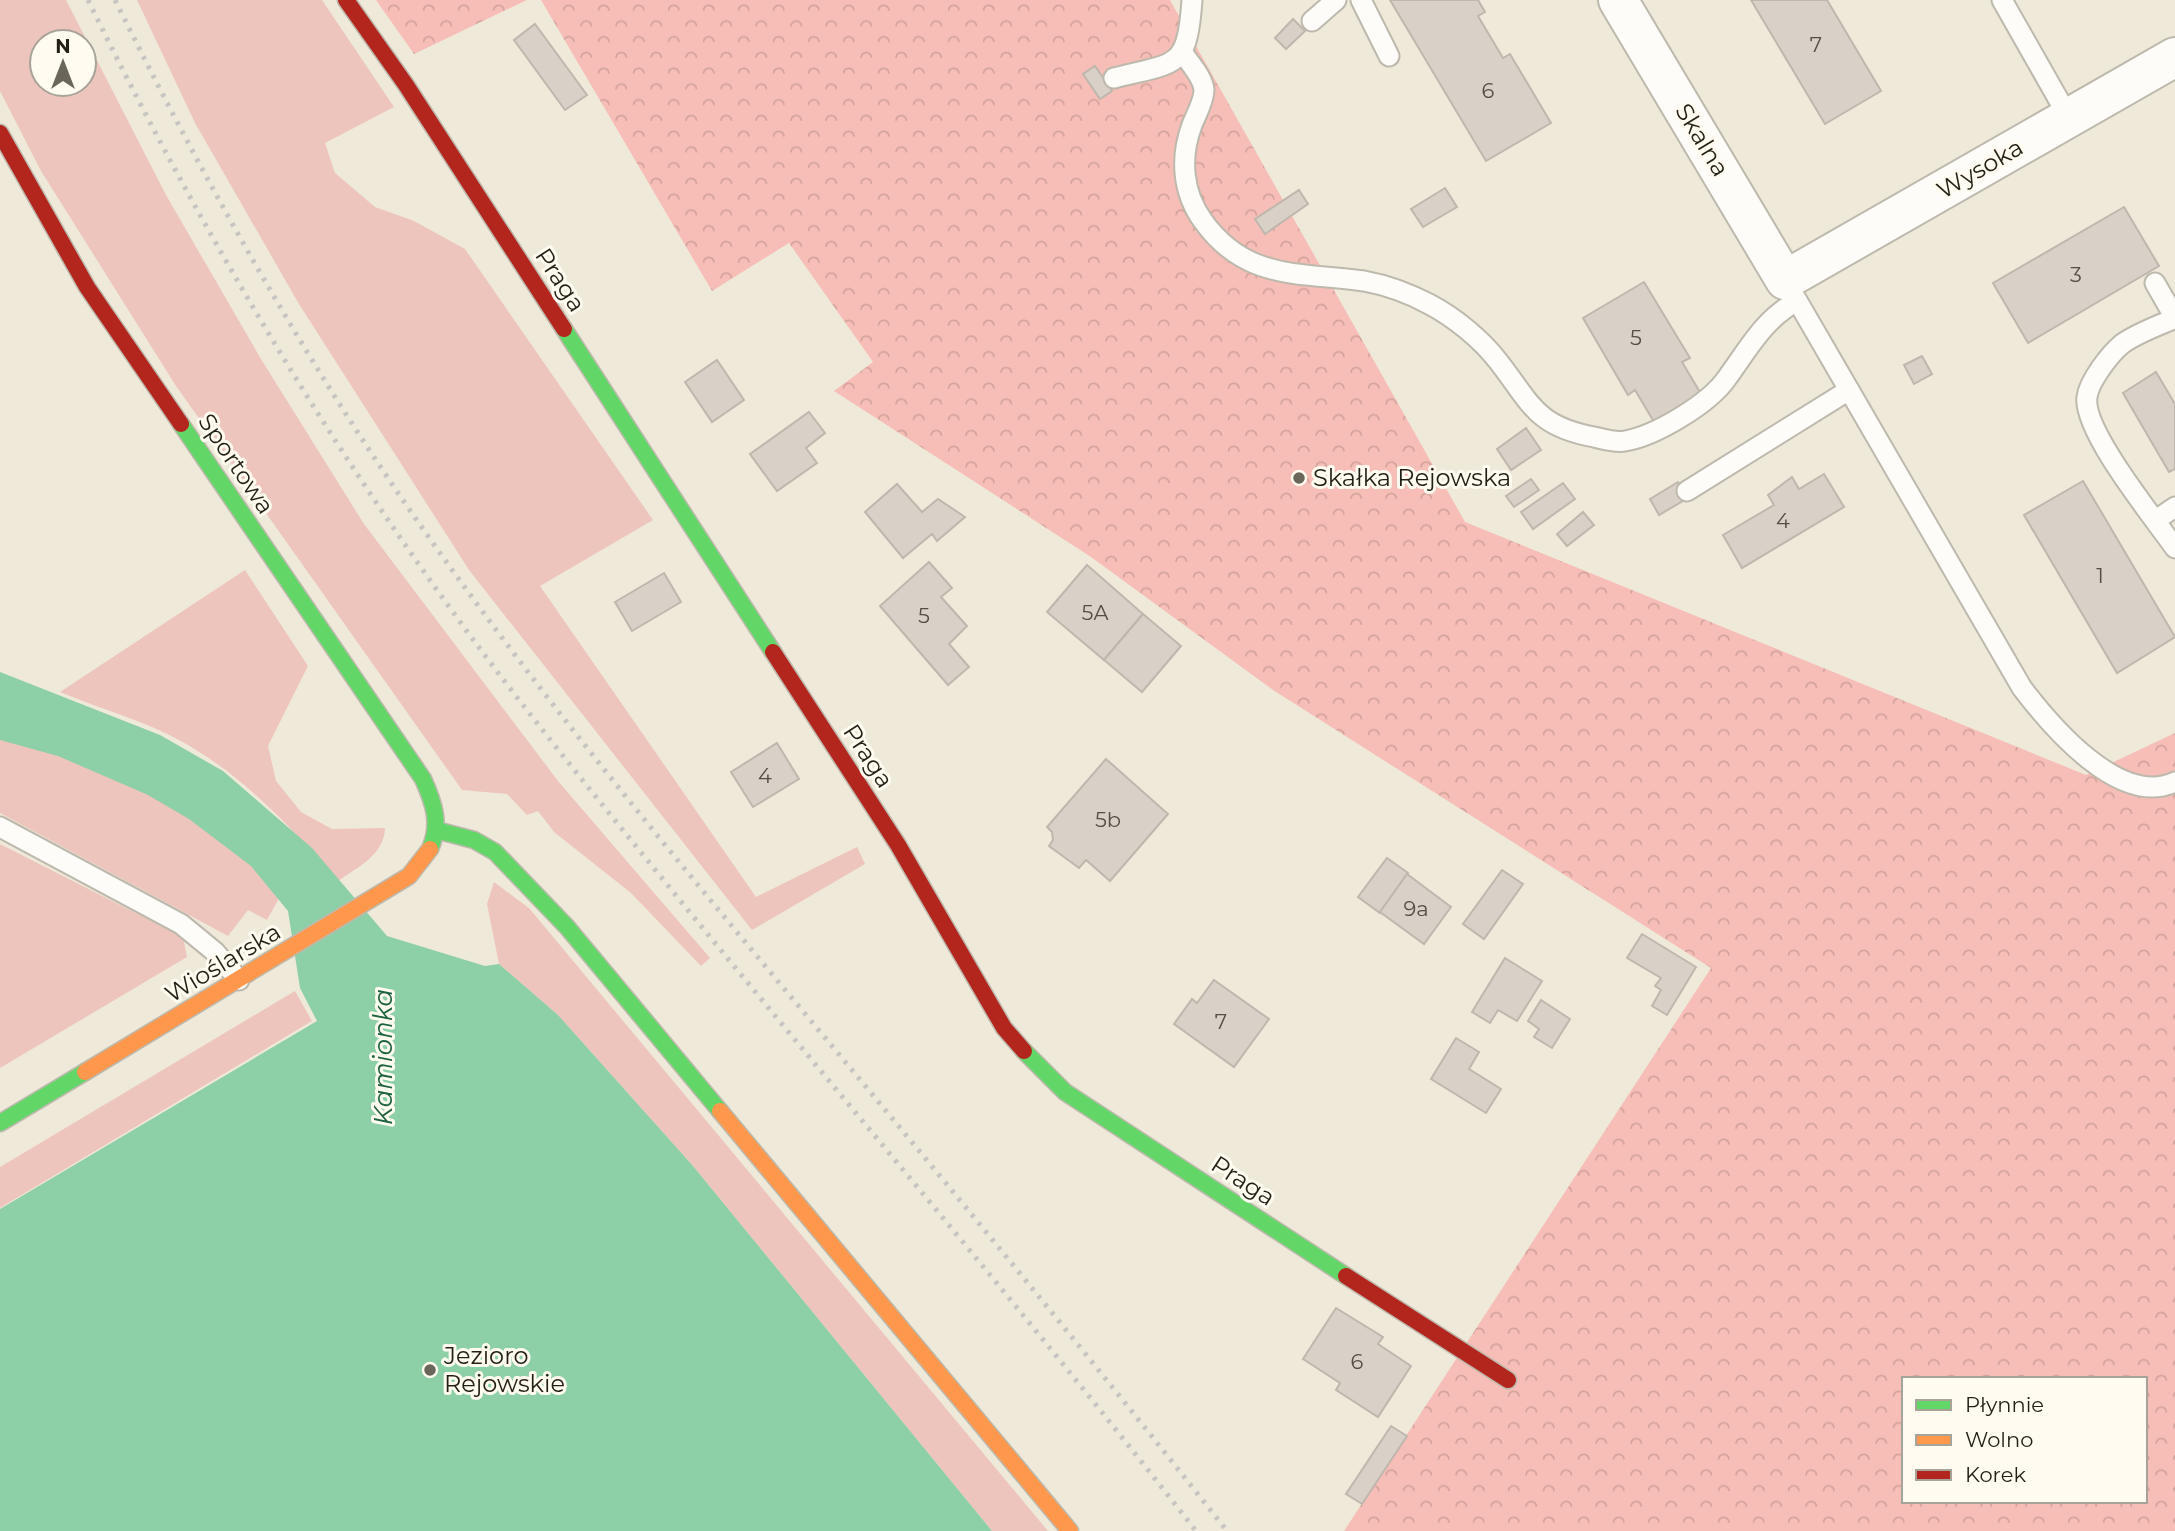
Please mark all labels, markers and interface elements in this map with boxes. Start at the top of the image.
north arrow [28,28,98,98]
house number: 7 [1810,32,1822,57]
text: N [55,35,71,58]
house number: 6 [1482,78,1495,103]
street label: Skalna [1669,98,1735,181]
street label: Wysoka [1932,132,2028,205]
street label: Praga [529,242,592,317]
house number: 3 [2070,262,2082,287]
house number: 5 [1630,325,1642,350]
street label: Sportowa [192,408,281,519]
place label: Skałka Rejowska [1313,463,1511,492]
marker: Skałka Rejowska [1291,470,1307,486]
house number: 4 [1776,508,1790,533]
house number: 1 [2096,563,2104,588]
house number: 5A [1082,600,1109,625]
house number: 5 [918,603,930,628]
street label: Praga [837,718,900,793]
house number: 4 [758,763,772,788]
house number: 5b [1095,807,1121,832]
house number: 9a [1403,896,1429,921]
street label: Wioślarska [160,917,286,1008]
water label: Kamionka [367,989,399,1125]
house number: 7 [1215,1009,1227,1034]
street label: Praga [1206,1149,1281,1212]
place label: Jezioro Rejowskie [443,1341,565,1398]
house number: 6 [1351,1349,1364,1374]
marker: Jezioro Rejowskie [422,1362,438,1378]
legend [1902,1377,2147,1503]
text: Płynnie [1965,1392,2044,1417]
text: Wolno [1965,1427,2033,1452]
text: Korek [1965,1462,2026,1487]

